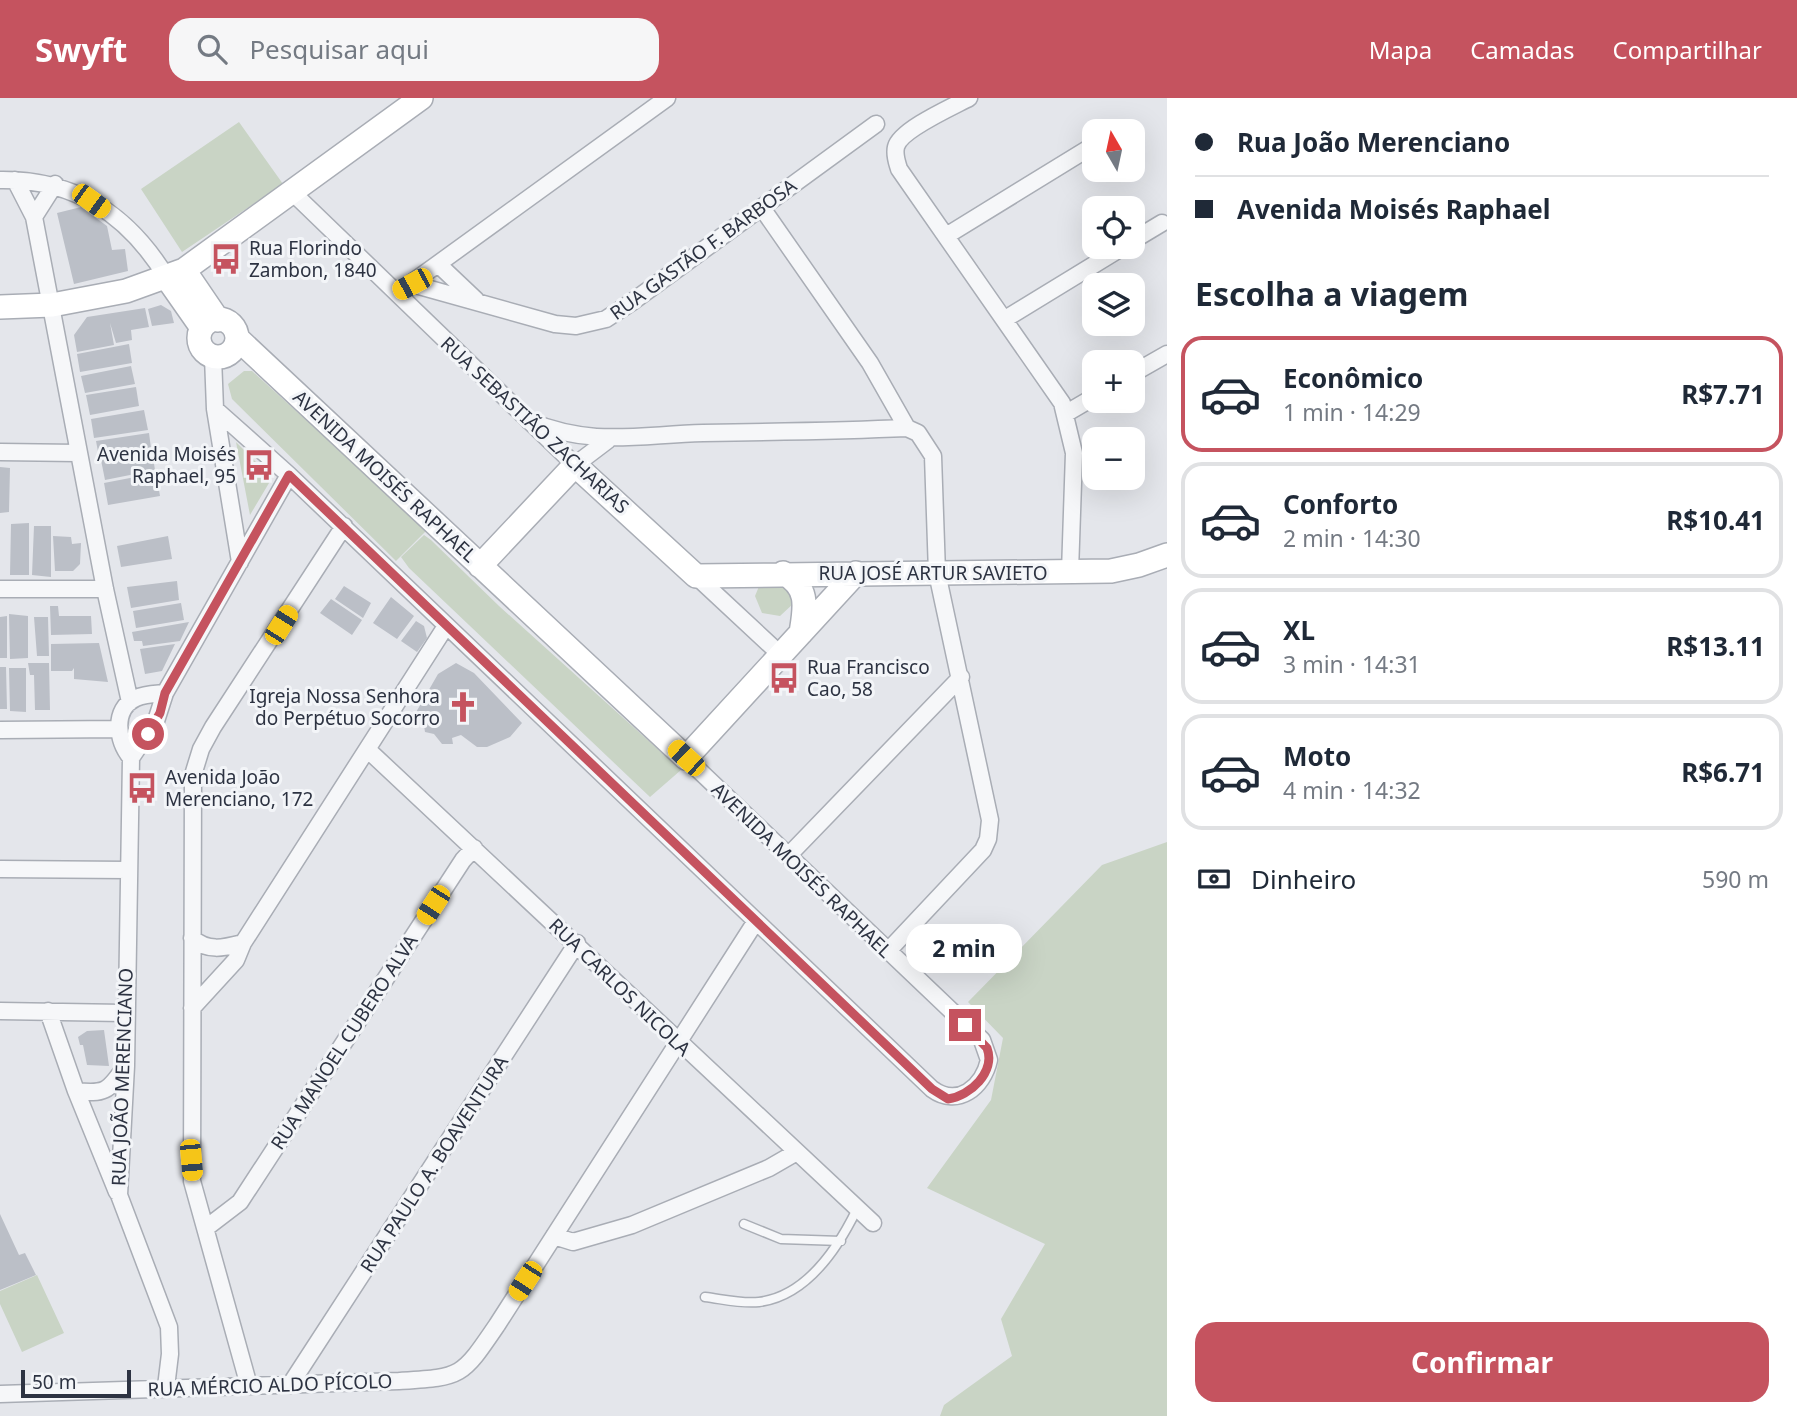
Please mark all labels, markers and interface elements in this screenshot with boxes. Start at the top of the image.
search box [169,18,659,81]
text: Swyft [35,27,127,72]
icon: search [193,30,231,68]
text: Pesquisar aqui [249,31,429,67]
text: Mapa [1369,33,1432,66]
text: Camadas [1470,33,1574,66]
text: Compartilhar [1612,33,1762,66]
north arrow [1082,119,1144,182]
map controls [1082,119,1145,490]
text: Rua João Merenciano [1237,124,1510,160]
street label: RUA GASTÃO F. BARBOSA [605,172,802,326]
car [68,180,115,222]
text: Avenida Moisés Raphael [1237,191,1551,227]
button: locate [1082,196,1145,259]
place label: Rua Florindo Zambon, 1840 [249,235,377,283]
bus stop icon: Rua Florindo Zambon, 1840 [209,242,243,276]
car [389,265,436,303]
text: Escolha a viagem [1195,272,1468,315]
button: layers [1082,273,1145,336]
street label: RUA SEBASTIÃO ZACHARIAS [435,331,635,519]
button: + [1082,350,1145,413]
text: Econômico [1283,360,1423,396]
icon: car [1199,363,1262,426]
text: R$7.71 [1681,376,1765,412]
street label: AVENIDA MOISÉS RAPHAEL [288,384,482,568]
text: 1 min · 14:29 [1283,396,1421,428]
button: − [1082,427,1145,490]
place label: Avenida Moisés Raphael, 95 [97,441,236,489]
bus stop icon: Avenida Moisés Raphael, 95 [242,448,276,482]
text: Conforto [1283,486,1398,522]
icon: car [1199,489,1262,552]
text: R$10.41 [1666,502,1765,538]
text: 2 min · 14:30 [1283,522,1421,554]
street label: RUA JOSÉ ARTUR SAVIETO [819,560,1047,586]
car [261,602,302,648]
text: XL [1283,612,1315,648]
icon: car [1199,615,1262,678]
text: R$13.11 [1666,628,1765,664]
text: 3 min · 14:31 [1283,648,1421,680]
place label: Rua Francisco Cao, 58 [807,654,930,702]
bus stop icon: Rua Francisco Cao, 58 [767,661,801,695]
place label: Igreja Nossa Senhora do Perpétuo Socorro [249,683,440,731]
church icon: Igreja Nossa Senhora do Perpétuo Socorro [446,690,480,724]
route start [132,718,164,750]
car [664,736,709,780]
text: Moto [1283,738,1351,774]
icon: car [1199,741,1262,804]
text: R$6.71 [1681,754,1765,790]
place label: Avenida João Merenciano, 172 [165,764,313,812]
bus stop icon: Avenida João Merenciano, 172 [125,771,159,805]
text: 4 min · 14:32 [1283,774,1421,806]
street label: AVENIDA MOISÉS RAPHAEL [706,777,898,963]
icon: cash [1195,860,1233,898]
text: Dinheiro [1251,861,1356,897]
text: 590 m [1702,863,1769,895]
car [413,882,454,928]
street label: RUA CARLOS NICOLA [543,912,697,1062]
callout: 2 min [907,923,1023,972]
street label: RUA MANOEL CUBERO ALVA [265,929,424,1155]
text: 2 min [932,932,996,964]
street label: RUA JOÃO MERENCIANO [105,967,139,1187]
route end [949,1009,981,1041]
street label: RUA PAULO A. BOAVENTURA [354,1050,514,1277]
car [179,1138,204,1182]
car [505,1258,546,1304]
button: Confirmar [1195,1322,1769,1402]
scale bar [21,1367,131,1399]
street label: RUA MÉRCIO ALDO PÍCOLO [147,1368,393,1402]
text: 50 m [32,1369,76,1395]

